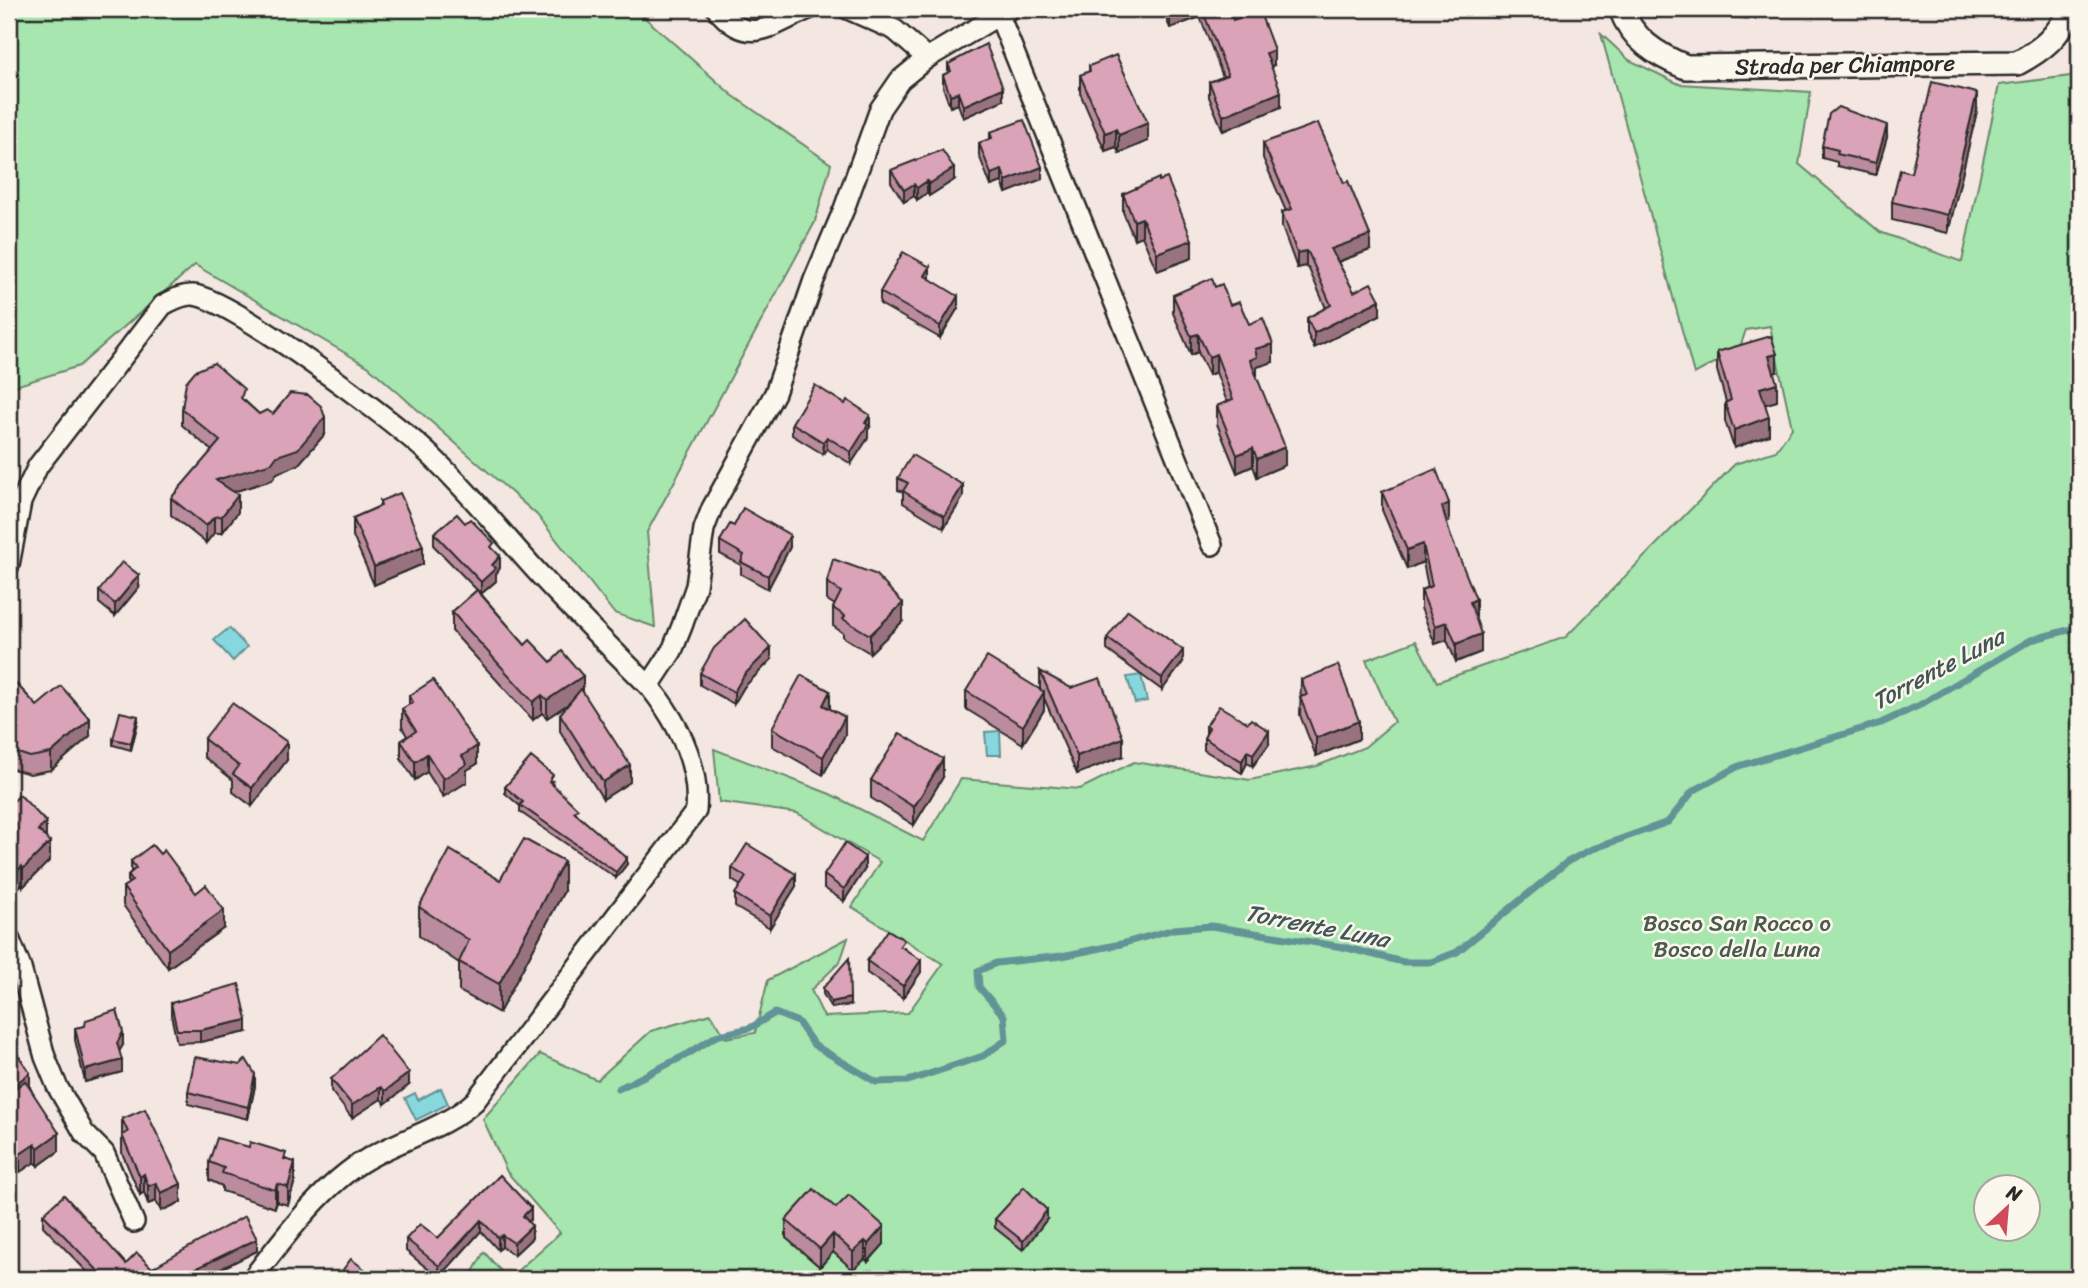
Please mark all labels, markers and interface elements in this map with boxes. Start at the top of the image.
street label: Strada per Chiampore [1734,43,1956,87]
water label: Torrente Luna [1864,615,2015,722]
water label: Torrente Luna [1242,891,1395,961]
park label: Bosco San Rocco o Bosco della Luna [1643,903,1831,970]
north arrow [1972,1172,2042,1242]
text: N [2000,1175,2028,1211]

